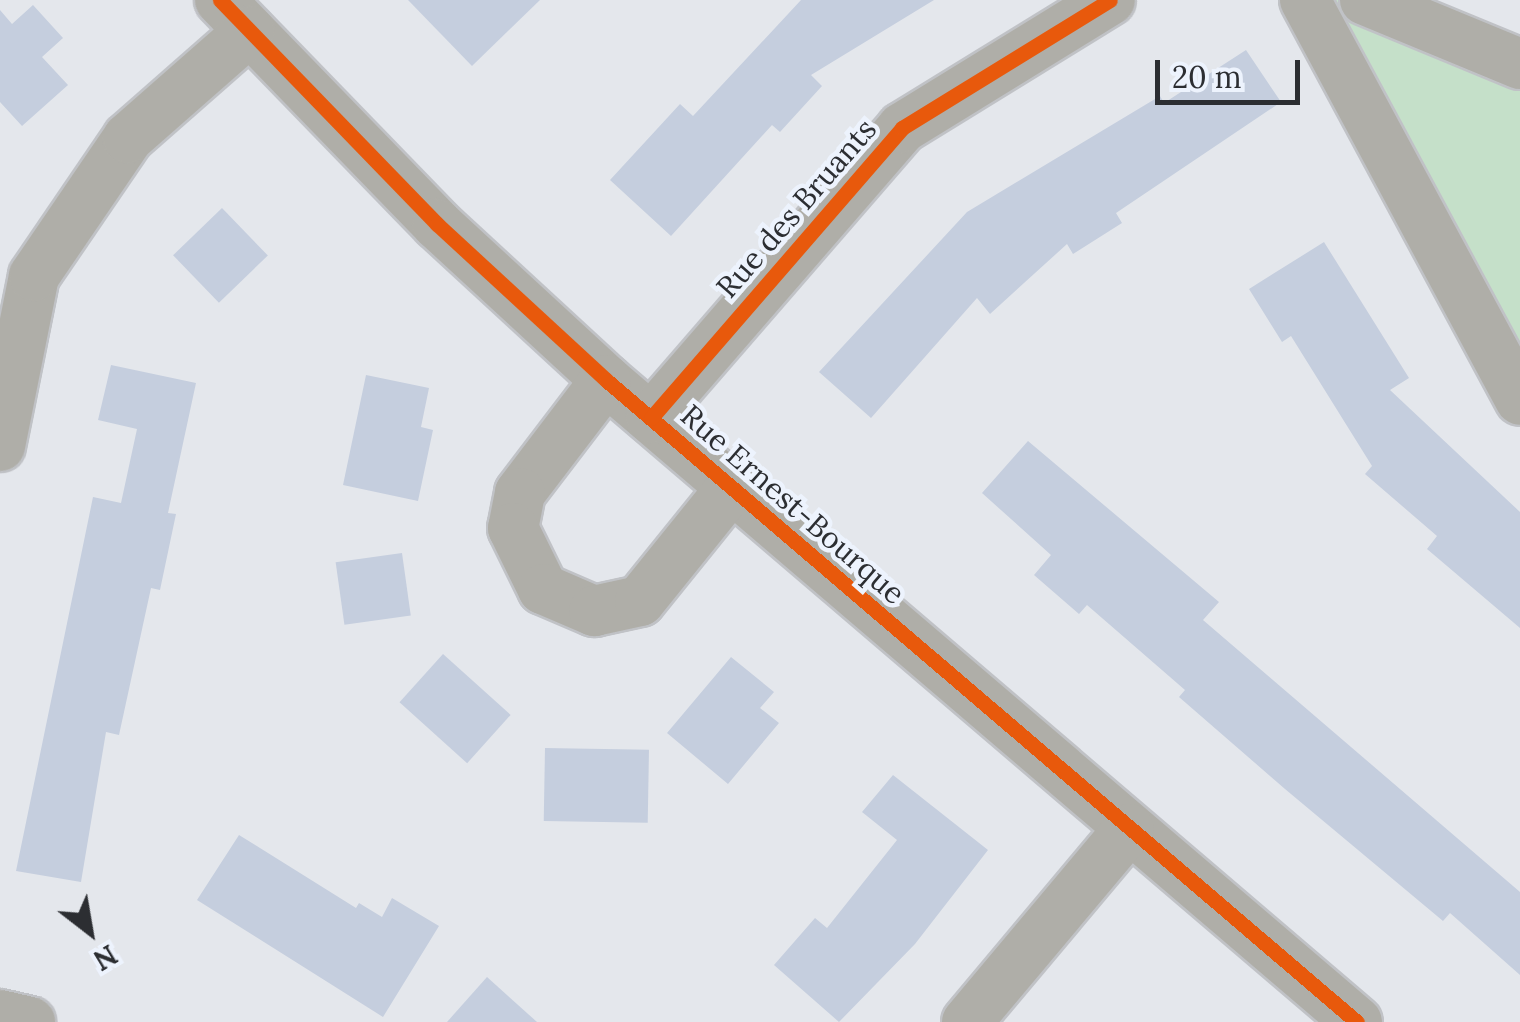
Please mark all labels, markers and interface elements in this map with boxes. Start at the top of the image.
scale bar [1160,40,1305,102]
text: 20 m [1172,58,1241,96]
street label: Rue des Bruants [709,111,883,305]
street label: Rue Ernest-Bourque [674,397,912,611]
north arrow [40,882,140,982]
text: N [87,937,124,979]

